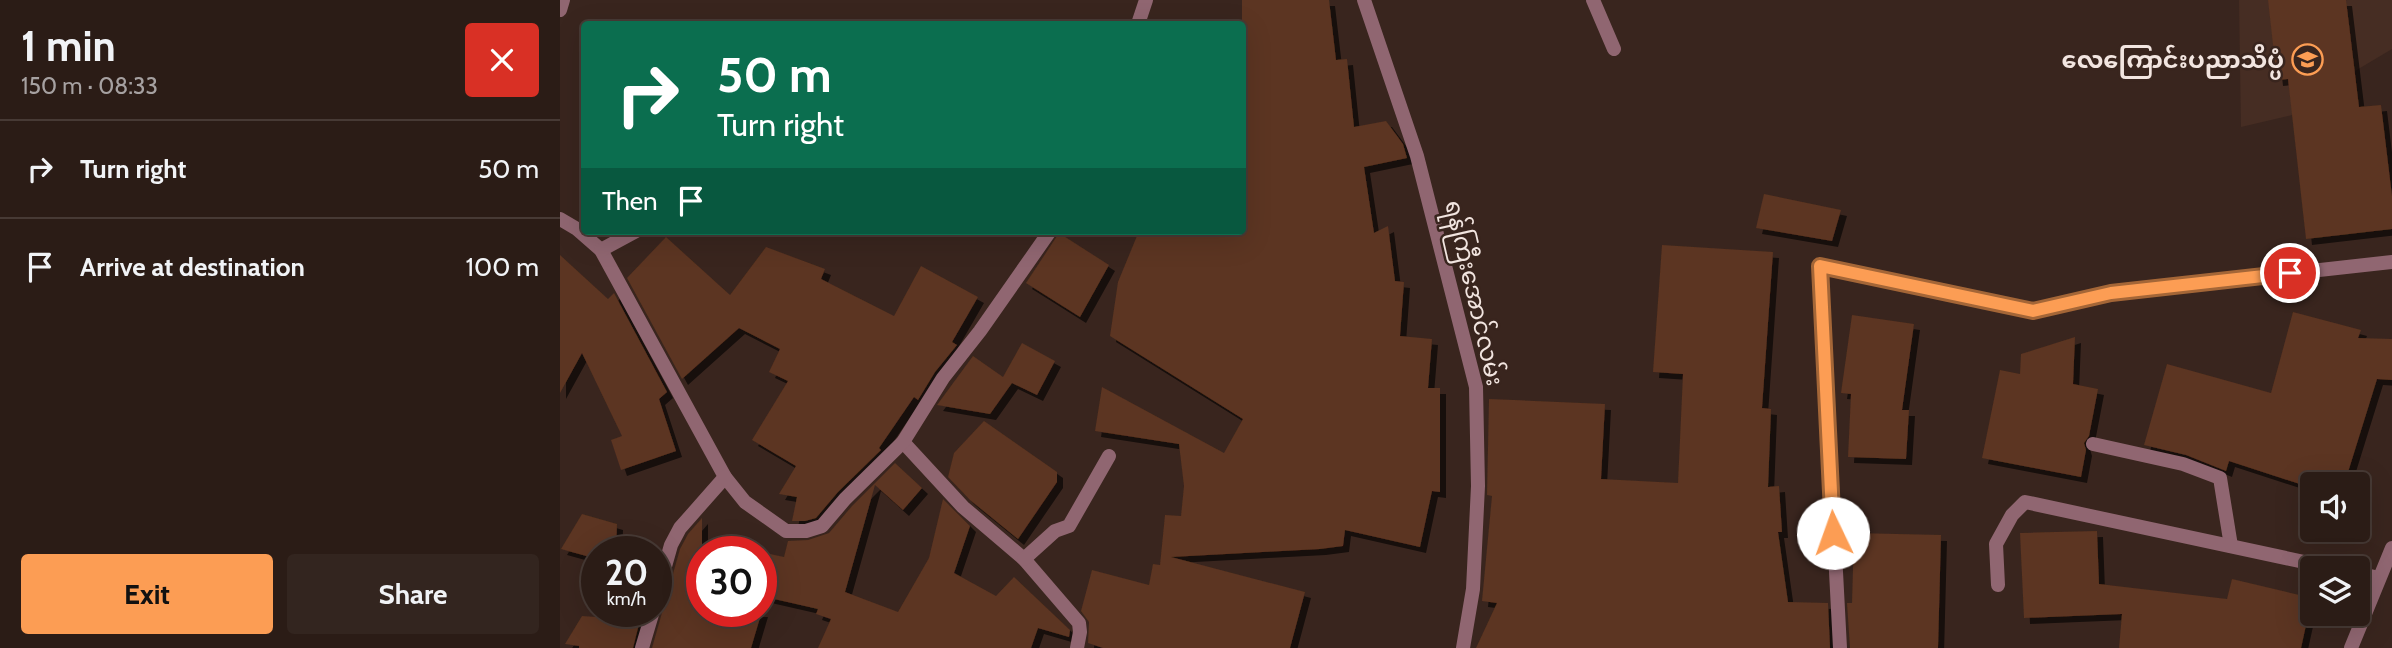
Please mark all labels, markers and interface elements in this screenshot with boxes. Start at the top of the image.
text: 1 min [21,20,116,72]
button: close [465,23,539,97]
school or university icon: လေကြောင်းပညာသိပ္ပံ [2290,43,2324,77]
place label: လေကြောင်းပညာသိပ္ပံ [2061,44,2284,80]
text: 50 m [717,45,832,104]
icon: right [602,49,693,140]
text: 150 m · 08:33 [21,72,158,100]
text: Turn right [717,105,844,144]
icon: right [21,150,59,188]
text: Turn right [80,153,186,185]
text: 50 m [478,153,539,185]
icon: arrive [672,182,710,220]
text: Then [602,185,658,217]
street label: ရန်ကြီးအောင်လမ်း [1434,197,1511,390]
pin [2260,243,2320,303]
icon: arrive [21,248,59,286]
text: Arrive at destination [80,251,305,283]
text: 100 m [466,251,539,283]
icon: arrive [2271,254,2309,292]
map controls [2300,472,2370,626]
button: sound [2300,472,2370,542]
position arrow [1796,496,1870,570]
speed limit sign: 30 [686,536,777,627]
text: 20 [605,551,648,594]
button: Exit [21,554,273,634]
button: Share [287,554,539,634]
button: layers [2300,556,2370,626]
text: km/h [607,588,646,610]

